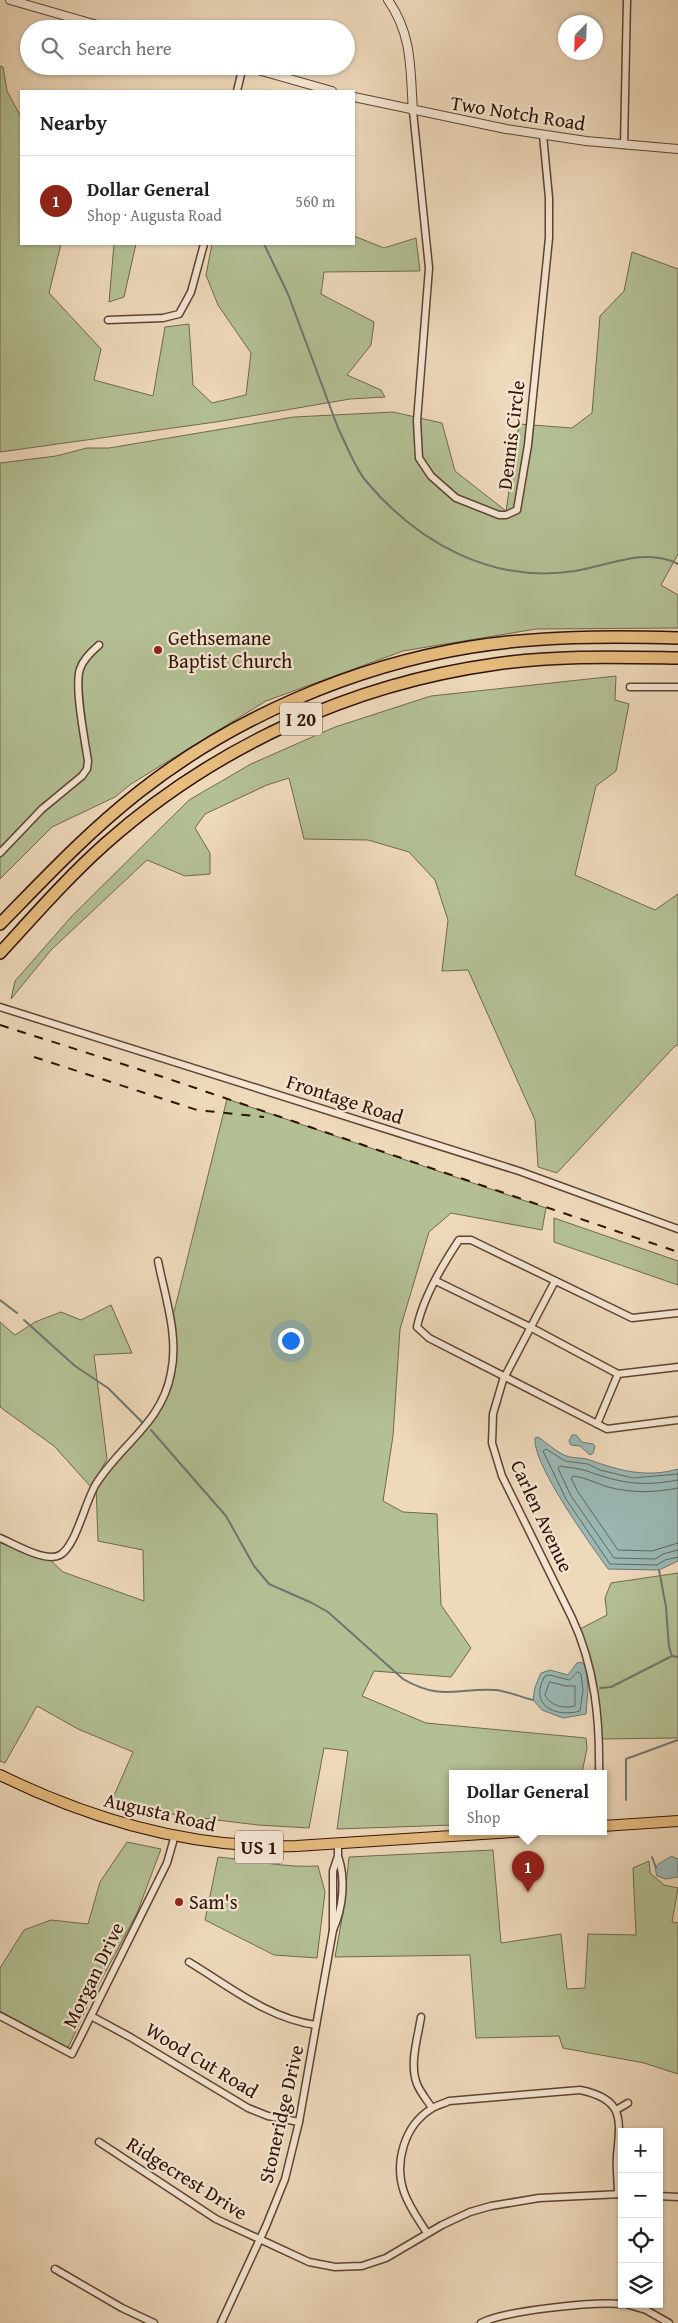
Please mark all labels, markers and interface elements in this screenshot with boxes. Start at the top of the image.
north arrow [558,15,603,60]
search box [20,20,355,75]
icon: search [38,34,66,62]
text: Search here [78,34,172,62]
street label: Two Notch Road [449,88,588,138]
text: Nearby [40,107,107,138]
text: Dollar General [87,175,210,203]
text: 1 [52,189,60,213]
text: 560 m [295,189,335,213]
text: Shop · Augusta Road [87,203,222,227]
street label: Dennis Circle [489,379,532,491]
place label: Gethsemane Baptist Church [168,623,292,675]
marker: Gethsemane Baptist Church [152,644,164,656]
road number: I 20 [280,702,322,736]
street label: Frontage Road [283,1066,408,1131]
your location [278,1328,304,1354]
street label: Carlen Avenue [504,1455,581,1577]
popup [449,1770,607,1835]
text: Dollar General [467,1777,589,1805]
street label: Augusta Road [101,1785,219,1839]
text: Shop [467,1805,500,1829]
road number: US 1 [235,1830,283,1864]
pin: 1 [512,1851,544,1892]
place label: Sam's [189,1887,238,1916]
marker: Sam's [173,1896,185,1908]
street label: Morgan Drive [54,1917,131,2033]
street label: Wood Cut Road [140,2015,264,2105]
street label: Stoneridge Drive [251,2042,310,2186]
map controls [618,2128,663,2308]
button: + [618,2128,663,2173]
street label: Ridgecrest Drive [121,2129,253,2226]
button: − [618,2173,663,2218]
button: locate [618,2218,663,2263]
button: layers [618,2263,663,2308]

